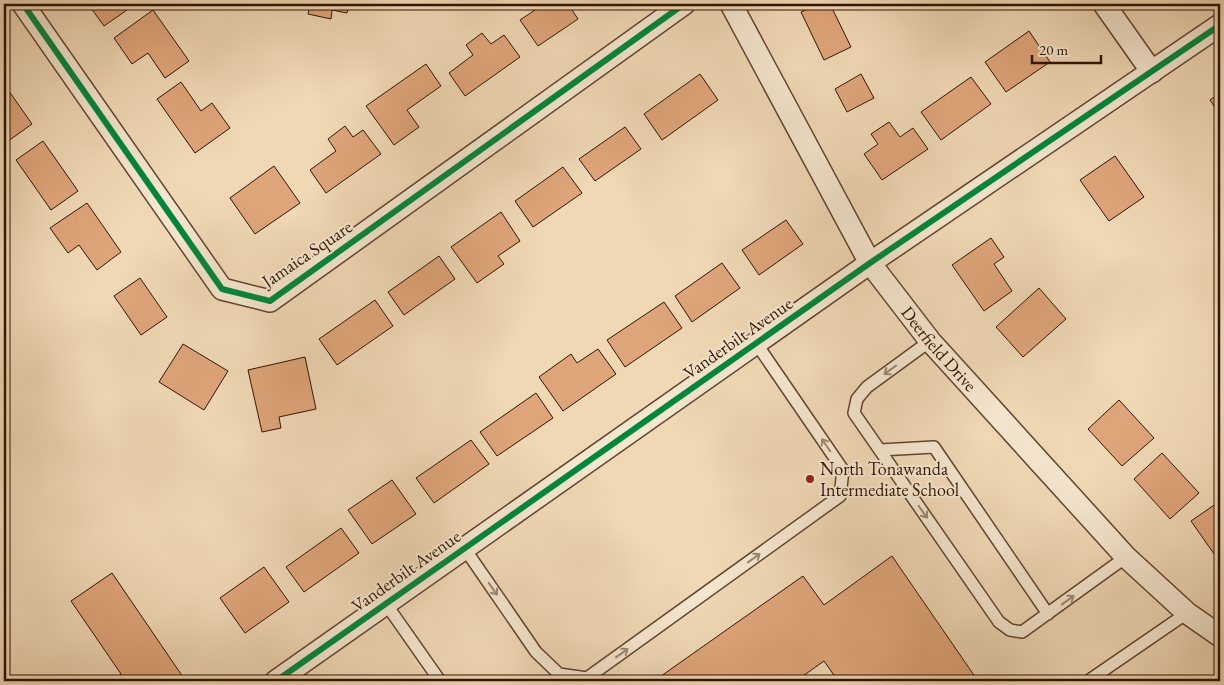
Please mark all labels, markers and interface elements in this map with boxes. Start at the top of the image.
scale bar [1032,32,1100,64]
text: 20 m [1039,40,1068,59]
street label: Jamaica Square [255,215,356,293]
street label: Vanderbilt Avenue [679,291,797,384]
street label: Deerfield Drive [896,301,982,396]
one-way arrow [883,365,897,375]
one-way arrow [821,438,831,452]
place label: North Tonawanda Intermediate School [820,457,959,501]
marker: North Tonawanda Intermediate School [804,473,816,485]
one-way arrow [918,505,928,519]
street label: Vanderbilt Avenue [347,524,465,617]
one-way arrow [747,553,761,563]
one-way arrow [488,581,498,595]
one-way arrow [1061,594,1074,605]
one-way arrow [615,648,629,658]

